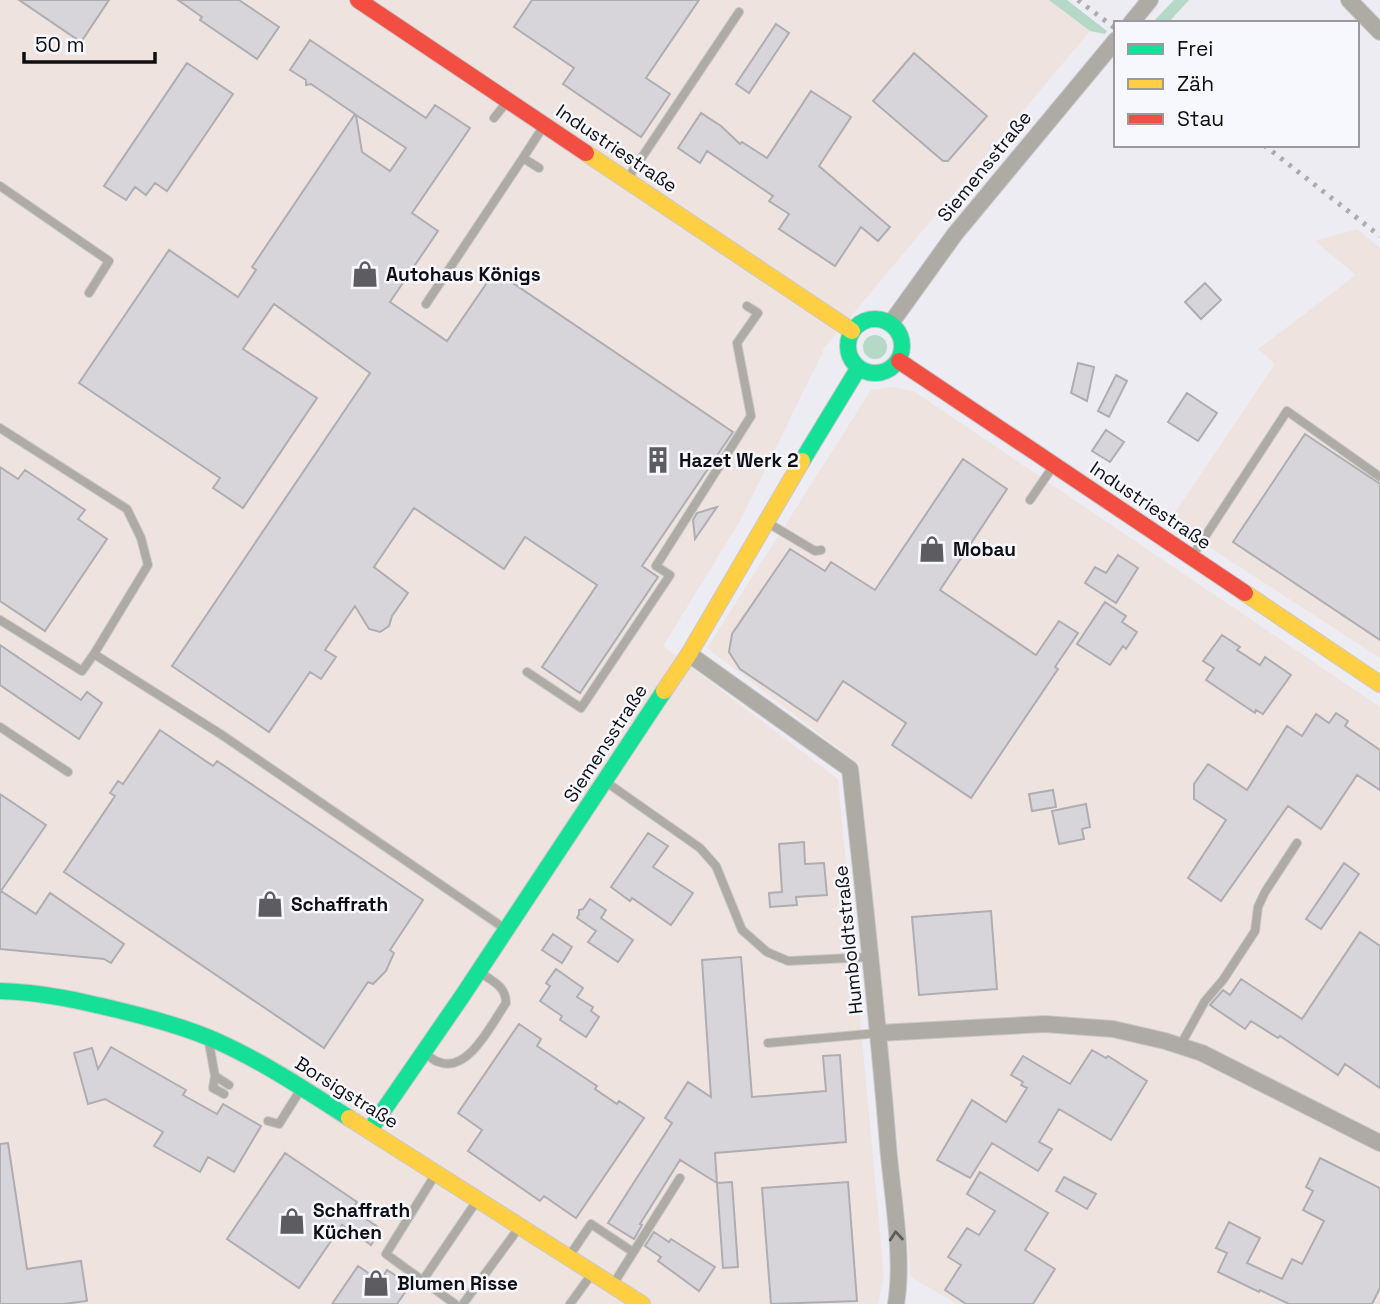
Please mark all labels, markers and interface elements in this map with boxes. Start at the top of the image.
scale bar [24,21,156,65]
legend [1114,21,1359,147]
text: 50 m [35,31,85,58]
text: Frei [1177,35,1213,62]
text: Zäh [1177,70,1214,97]
street label: Industriestraße [551,99,682,198]
street label: Siemensstraße [932,105,1037,227]
text: Stau [1177,105,1224,132]
shop icon: Autohaus Königs [350,259,380,289]
place label: Autohaus Königs [386,262,541,287]
building icon: Hazet Werk 2 [643,445,673,475]
place label: Hazet Werk 2 [679,448,798,473]
street label: Industriestraße [1085,456,1216,555]
shop icon: Mobau [917,534,947,564]
place label: Mobau [953,537,1016,562]
street label: Siemensstraße [558,679,653,807]
street label: Humboldtstraße [828,864,869,1016]
shop icon: Schaffrath [255,889,285,919]
place label: Schaffrath [291,892,388,917]
street label: Borsigstraße [290,1051,403,1134]
place label: Schaffrath Küchen [313,1198,410,1245]
shop icon: Schaffrath Küchen [277,1206,307,1236]
one-way arrow [889,1230,904,1241]
shop icon: Blumen Risse [361,1268,391,1298]
place label: Blumen Risse [397,1271,518,1296]

